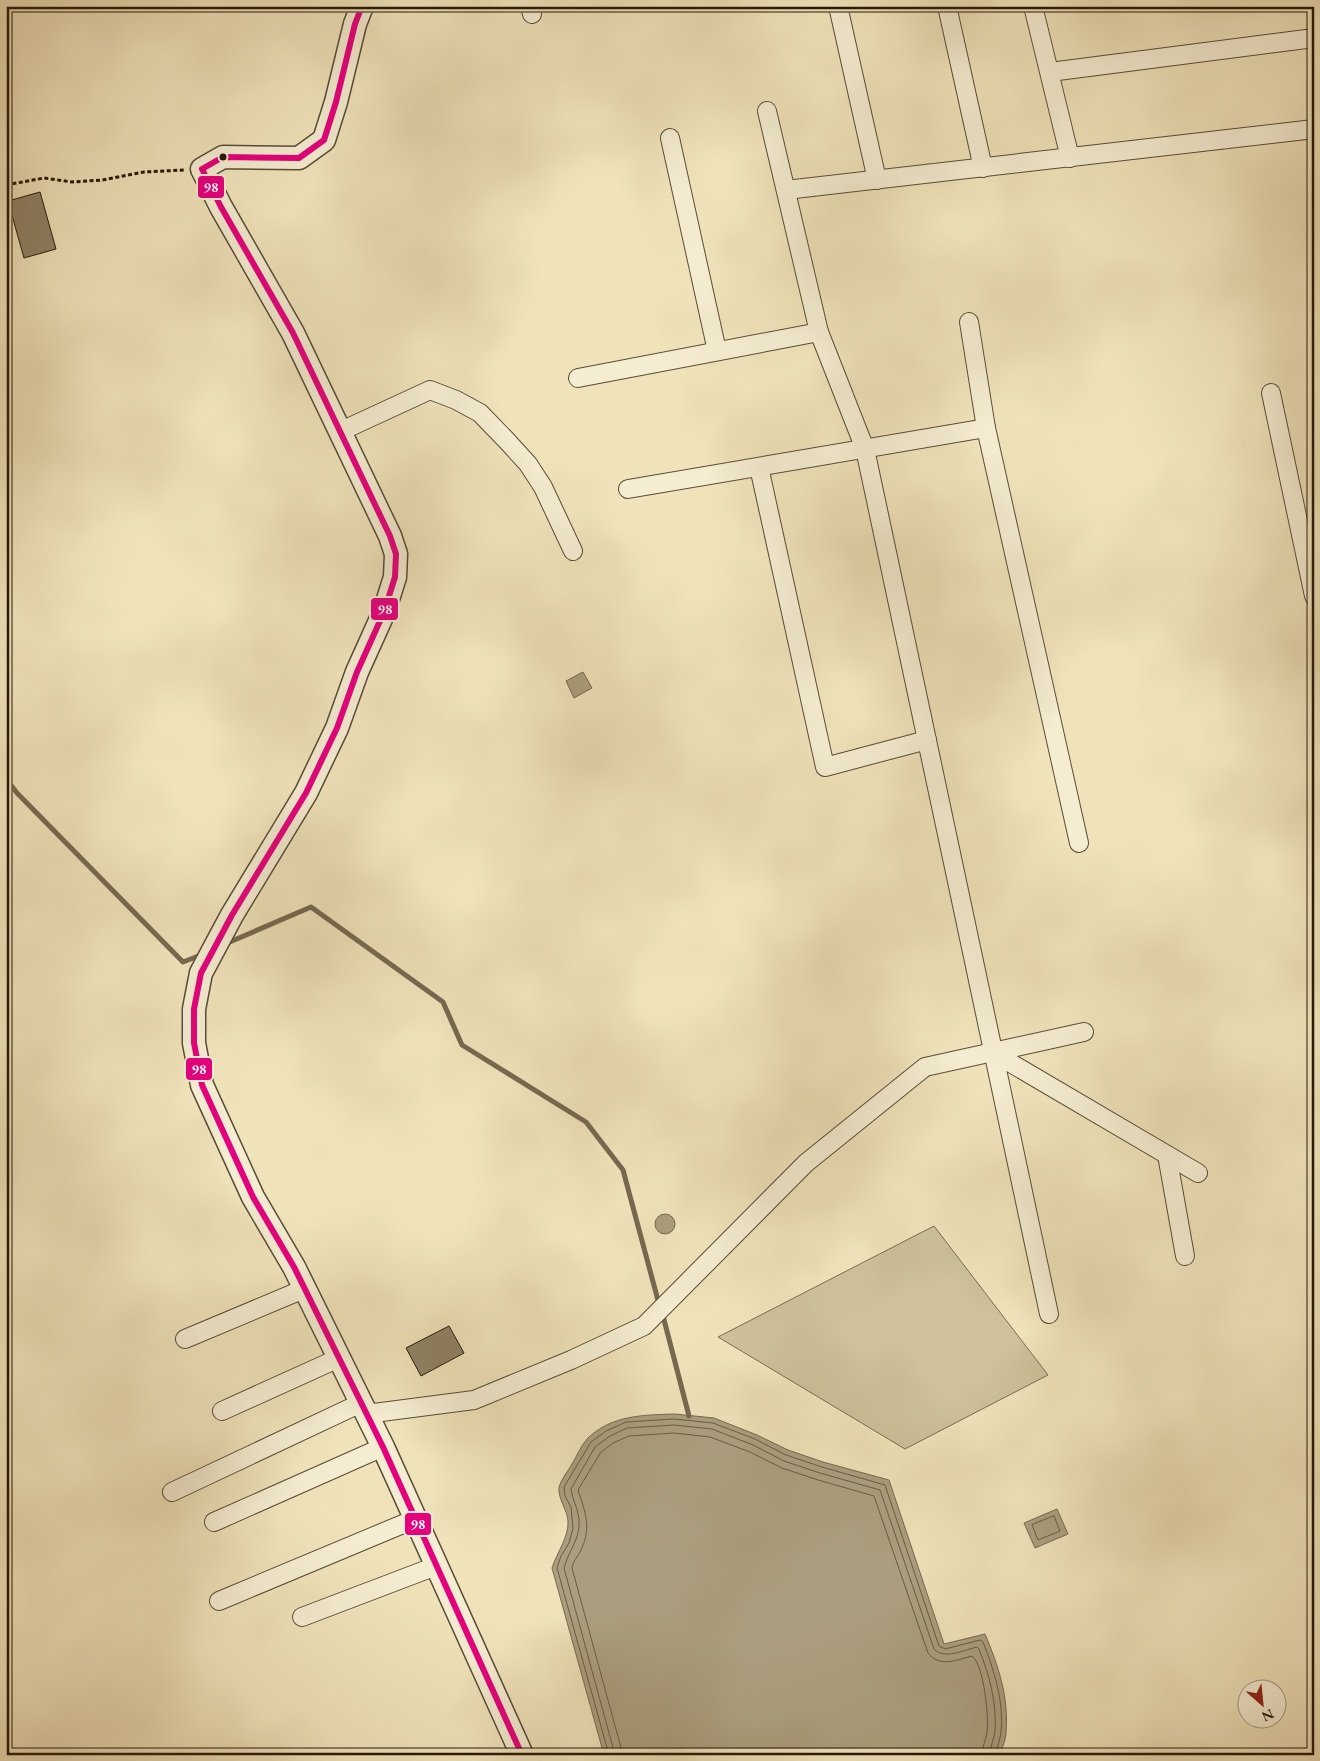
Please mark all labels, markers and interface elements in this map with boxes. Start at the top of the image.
unlabelled marker [218,152,228,162]
line badge: 98 [197,175,225,199]
text: 98 [204,178,218,196]
line badge: 98 [370,597,399,621]
text: 98 [378,600,392,618]
line badge: 98 [185,1057,213,1081]
text: 98 [192,1060,206,1078]
line badge: 98 [404,1512,432,1536]
text: 98 [411,1515,425,1533]
north arrow [1238,1678,1288,1728]
text: N [1258,1705,1277,1726]

